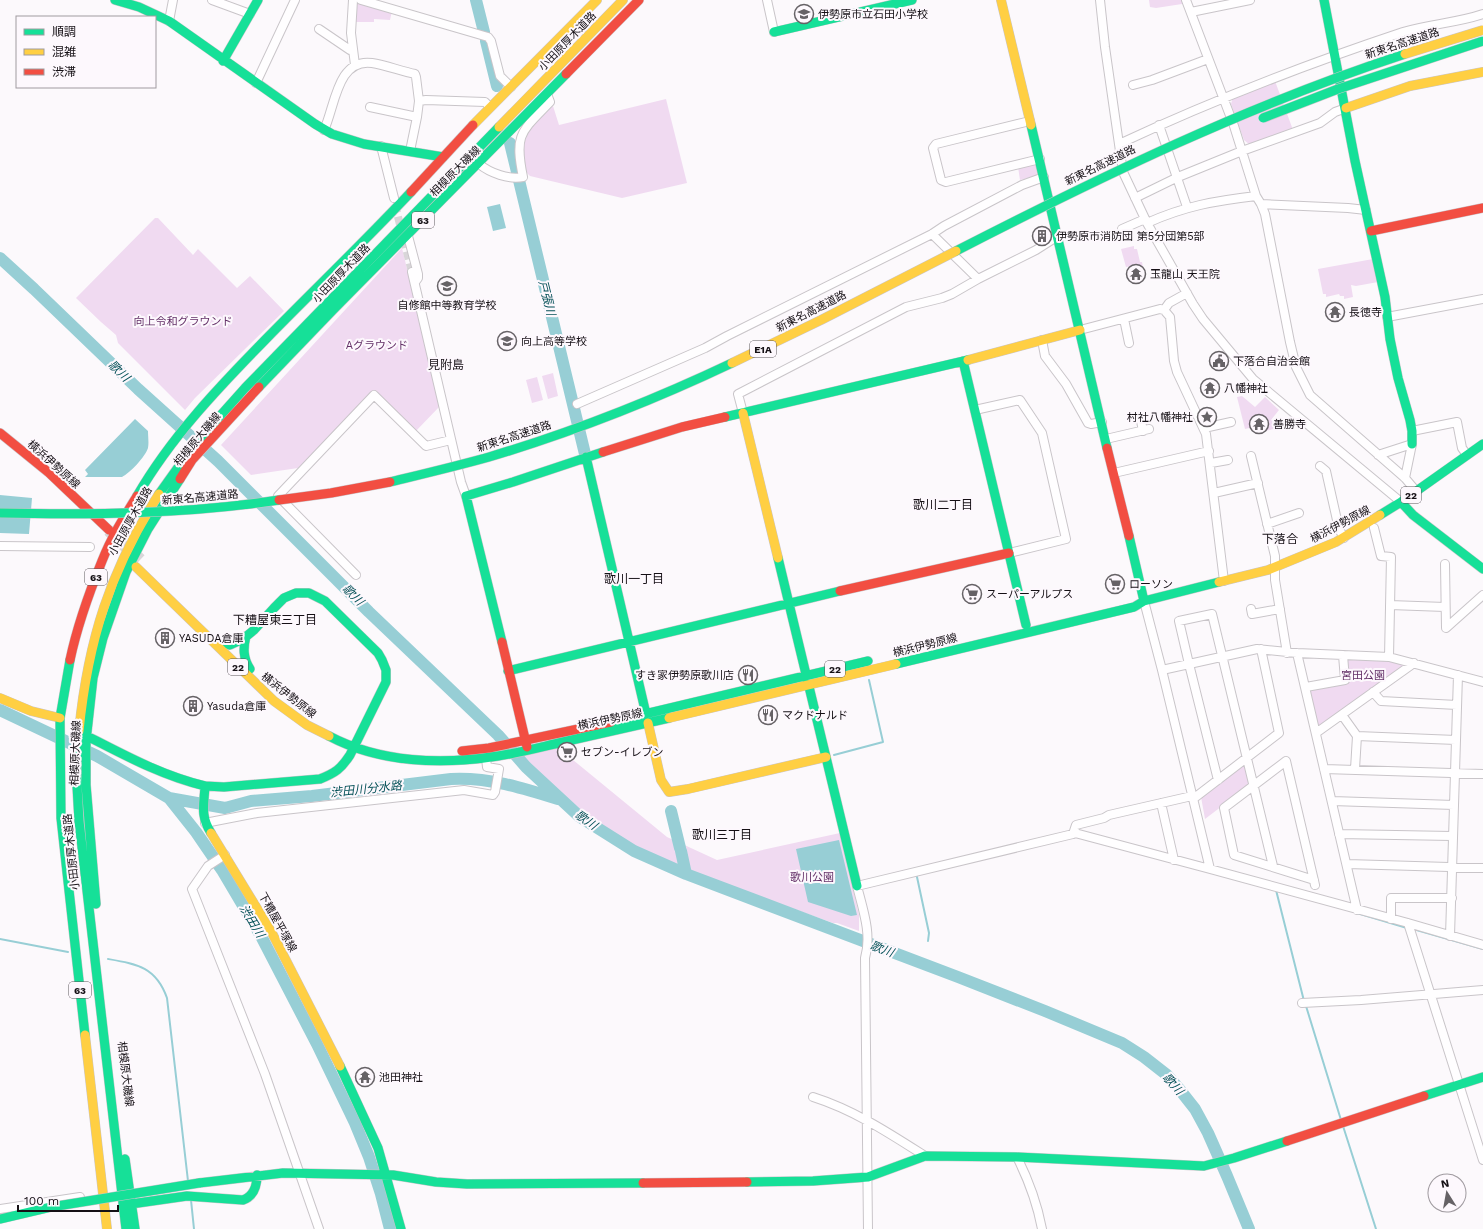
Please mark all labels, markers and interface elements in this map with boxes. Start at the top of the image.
school or university icon: 伊勢原市立石田小学校 [793,3,815,25]
place label: 伊勢原市立石田小学校 [818,8,928,21]
street label: 小田原厚木道路 [536,9,599,74]
legend [16,16,156,88]
text: 順調 [52,25,76,39]
street label: 新東名高速道路 [1364,25,1441,62]
text: 混雑 [52,45,76,59]
text: 渋滞 [52,65,76,79]
street label: 相模原大磯線 [427,143,483,199]
street label: 新東名高速道路 [1063,143,1138,188]
road number: 63 [412,212,434,228]
building icon: 伊勢原市消防団 第5分団第5部 [1031,225,1053,247]
place label: 伊勢原市消防団 第5分団第5部 [1056,230,1205,243]
street label: 小田原厚木道路 [310,241,373,306]
temple icon: 玉龍山 天王院 [1125,263,1147,285]
place label: 玉龍山 天王院 [1150,268,1220,281]
school or university icon: 自修館中等教育学校 [436,275,458,297]
water label: 戸張川 [536,279,559,319]
street label: 新東名高速道路 [774,288,848,335]
place label: 自修館中等教育学校 [398,299,497,312]
temple icon: 長徳寺 [1324,301,1346,323]
place label: 長徳寺 [1349,306,1382,319]
park label: 向上令和グラウンド [134,315,233,328]
school or university icon: 向上高等学校 [496,330,518,352]
place label: 向上高等学校 [521,335,587,348]
park label: Aグラウンド [346,339,408,352]
road number: E1A [750,341,776,357]
public building icon: 下落合自治会館 [1208,350,1230,372]
place label: 下落合自治会館 [1233,355,1310,368]
water label: 歌川 [105,358,134,386]
district label: 見附島 [428,358,464,372]
temple icon: 八幡神社 [1199,377,1221,399]
place label: 八幡神社 [1224,382,1268,395]
place icon: 村社八幡神社 [1196,406,1218,428]
street label: 相模原大磯線 [171,410,224,469]
place label: 村社八幡神社 [1127,411,1193,424]
temple icon: 善勝寺 [1248,413,1270,435]
street label: 新東名高速道路 [476,418,553,455]
place label: 善勝寺 [1273,418,1306,431]
street label: 横浜伊勢原線 [25,437,83,491]
street label: 小田原厚木道路 [106,484,155,558]
road number: 22 [1401,487,1421,503]
street label: 新東名高速道路 [161,488,239,507]
district label: 歌川二丁目 [913,498,973,512]
street label: 横浜伊勢原線 [1308,503,1372,546]
district label: 下落合 [1262,532,1298,546]
road number: 63 [85,569,107,585]
district label: 歌川一丁目 [604,572,664,586]
supermarket icon: ローソン [1104,573,1126,595]
place label: ローソン [1129,578,1173,591]
water label: 歌川 [340,582,368,610]
supermarket icon: スーパーアルプス [961,583,983,605]
place label: スーパーアルプス [986,588,1073,601]
district label: 下糟屋東三丁目 [233,613,317,627]
building icon: YASUDA倉庫 [154,627,176,649]
street label: 横浜伊勢原線 [892,631,959,660]
place label: YASUDA倉庫 [179,632,244,645]
road number: 22 [228,659,248,675]
road number: 22 [825,661,845,677]
restaurant icon: すき家伊勢原歌川店 [737,664,759,686]
place label: すき家伊勢原歌川店 [635,669,734,682]
park label: 宮田公園 [1341,669,1385,682]
street label: 横浜伊勢原線 [259,670,319,721]
building icon: Yasuda倉庫 [182,695,204,717]
place label: Yasuda倉庫 [207,700,266,713]
restaurant icon: マクドナルド [757,704,779,726]
street label: 横浜伊勢原線 [576,706,644,733]
place label: マクドナルド [782,709,848,722]
street label: 相模原大磯線 [68,720,83,786]
supermarket icon: セブン-イレブン [556,741,578,763]
place label: セブン-イレブン [581,746,664,759]
water label: 渋田川分水路 [329,778,404,800]
water label: 歌川 [572,807,601,834]
street label: 小田原厚木道路 [61,813,82,891]
district label: 歌川三丁目 [692,828,752,842]
park label: 歌川公園 [790,871,834,884]
street label: 下糟屋平塚線 [256,890,299,954]
water label: 渋田川 [237,902,268,942]
water label: 歌川 [868,938,898,961]
road number: 63 [69,982,91,998]
street label: 相模原大磯線 [115,1041,136,1108]
temple icon: 池田神社 [354,1066,376,1088]
water label: 歌川 [1160,1070,1188,1099]
place label: 池田神社 [379,1071,423,1084]
north arrow [1427,1173,1467,1213]
text: N [1440,1177,1450,1191]
scale bar [18,1187,118,1213]
text: 100 m [24,1194,59,1208]

